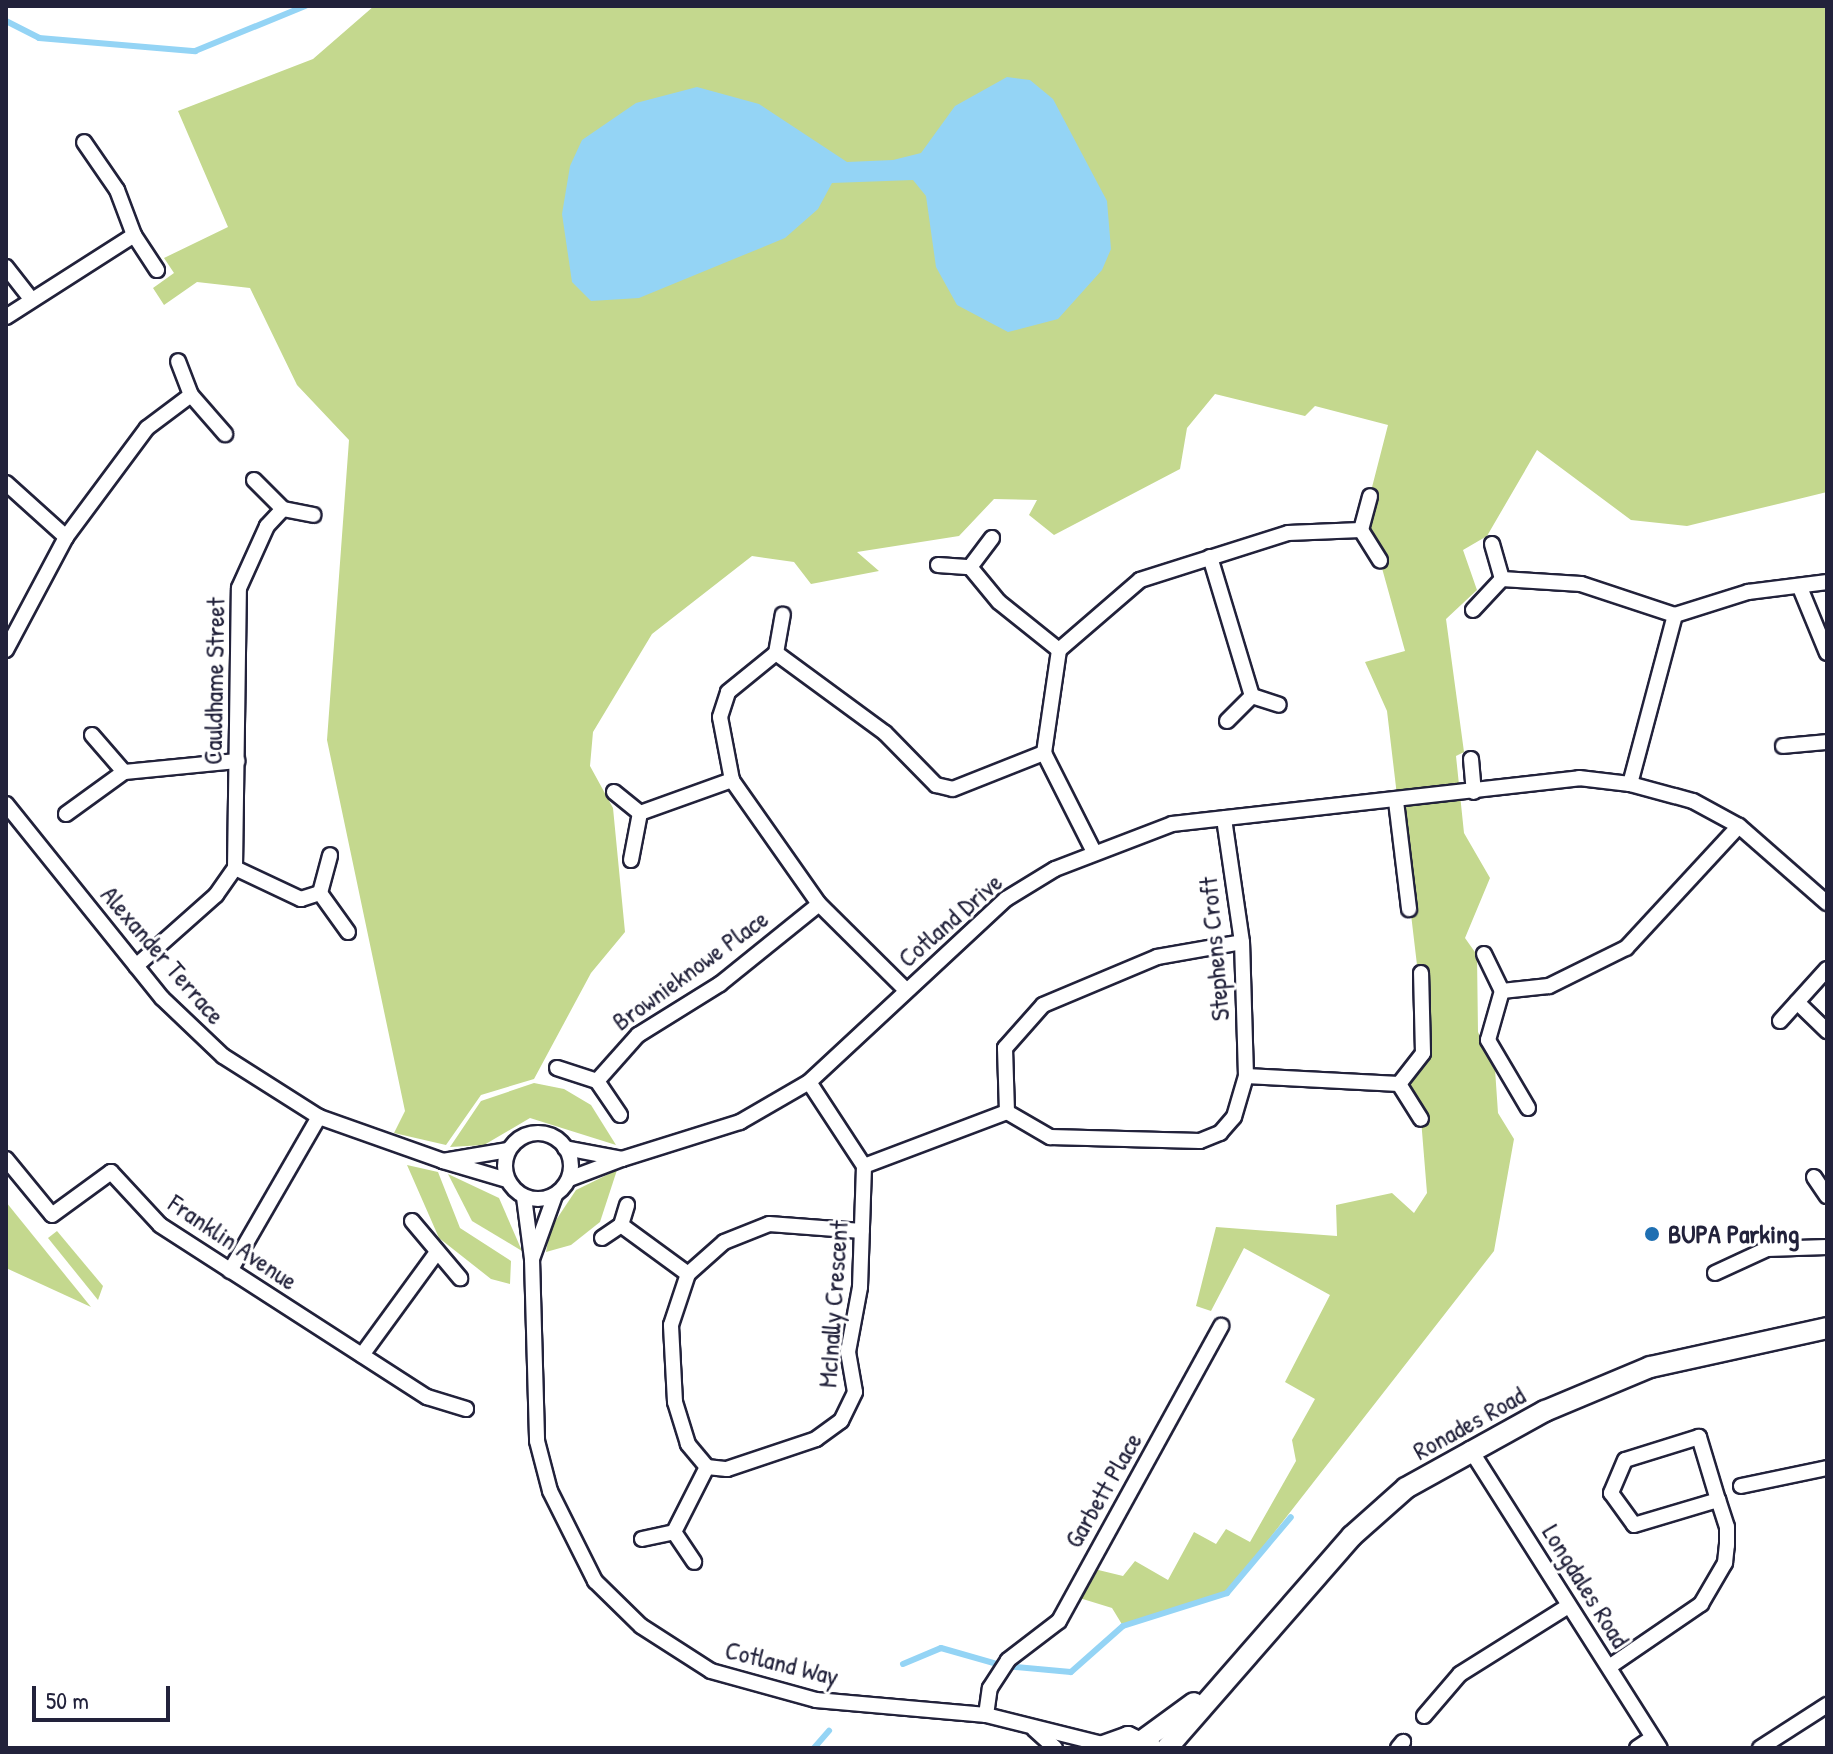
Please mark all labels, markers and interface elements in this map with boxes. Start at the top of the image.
street label: Cauldhame Street [197,597,231,765]
street label: Cotland Drive [892,866,1008,974]
street label: Stephens Croft [1192,876,1236,1022]
street label: Alexander Terrace [94,879,232,1031]
street label: Brownieknowe Place [606,903,774,1037]
street label: Franklin Avenue [163,1187,303,1297]
place label: BUPA Parking [1668,1218,1799,1250]
street label: McInally Crescent [812,1219,854,1389]
marker: BUPA Parking [1643,1225,1661,1243]
street label: Ronades Road [1408,1379,1530,1467]
street label: Garbett Place [1058,1427,1148,1553]
street label: Longdales Road [1536,1519,1636,1653]
street label: Cotland Way [722,1634,842,1692]
scale bar [36,1670,174,1720]
text: 50 m [46,1684,89,1716]

